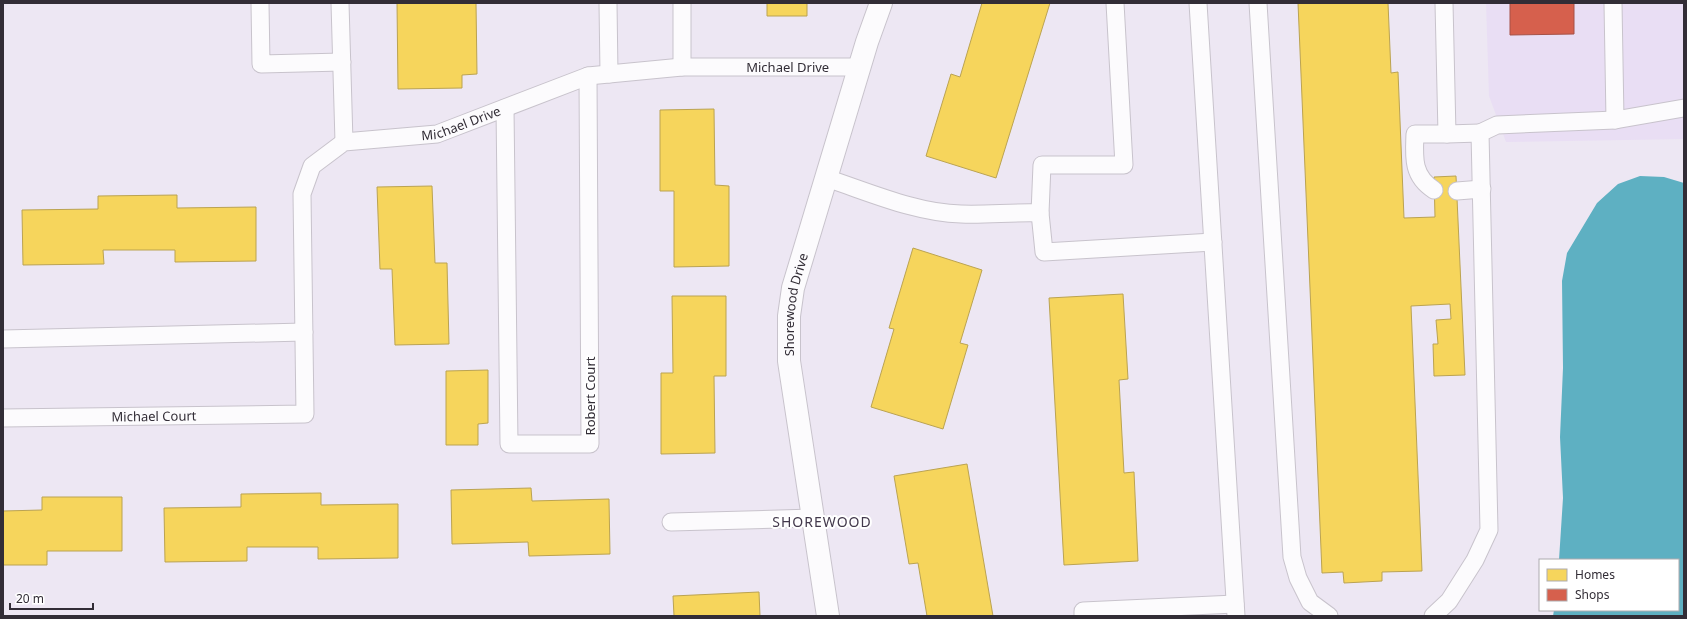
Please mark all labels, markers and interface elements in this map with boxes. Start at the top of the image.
street label: Michael Drive [746,58,829,76]
street label: Michael Drive [421,101,503,144]
street label: Shorewood Drive [780,251,812,356]
street label: Robert Court [581,356,599,435]
street label: Michael Court [111,406,197,426]
district label: SHOREWOOD [772,512,872,531]
legend [1539,559,1679,611]
text: Homes [1575,566,1615,583]
scale bar [10,585,93,611]
text: Shops [1575,586,1610,603]
text: 20 m [16,590,44,607]

